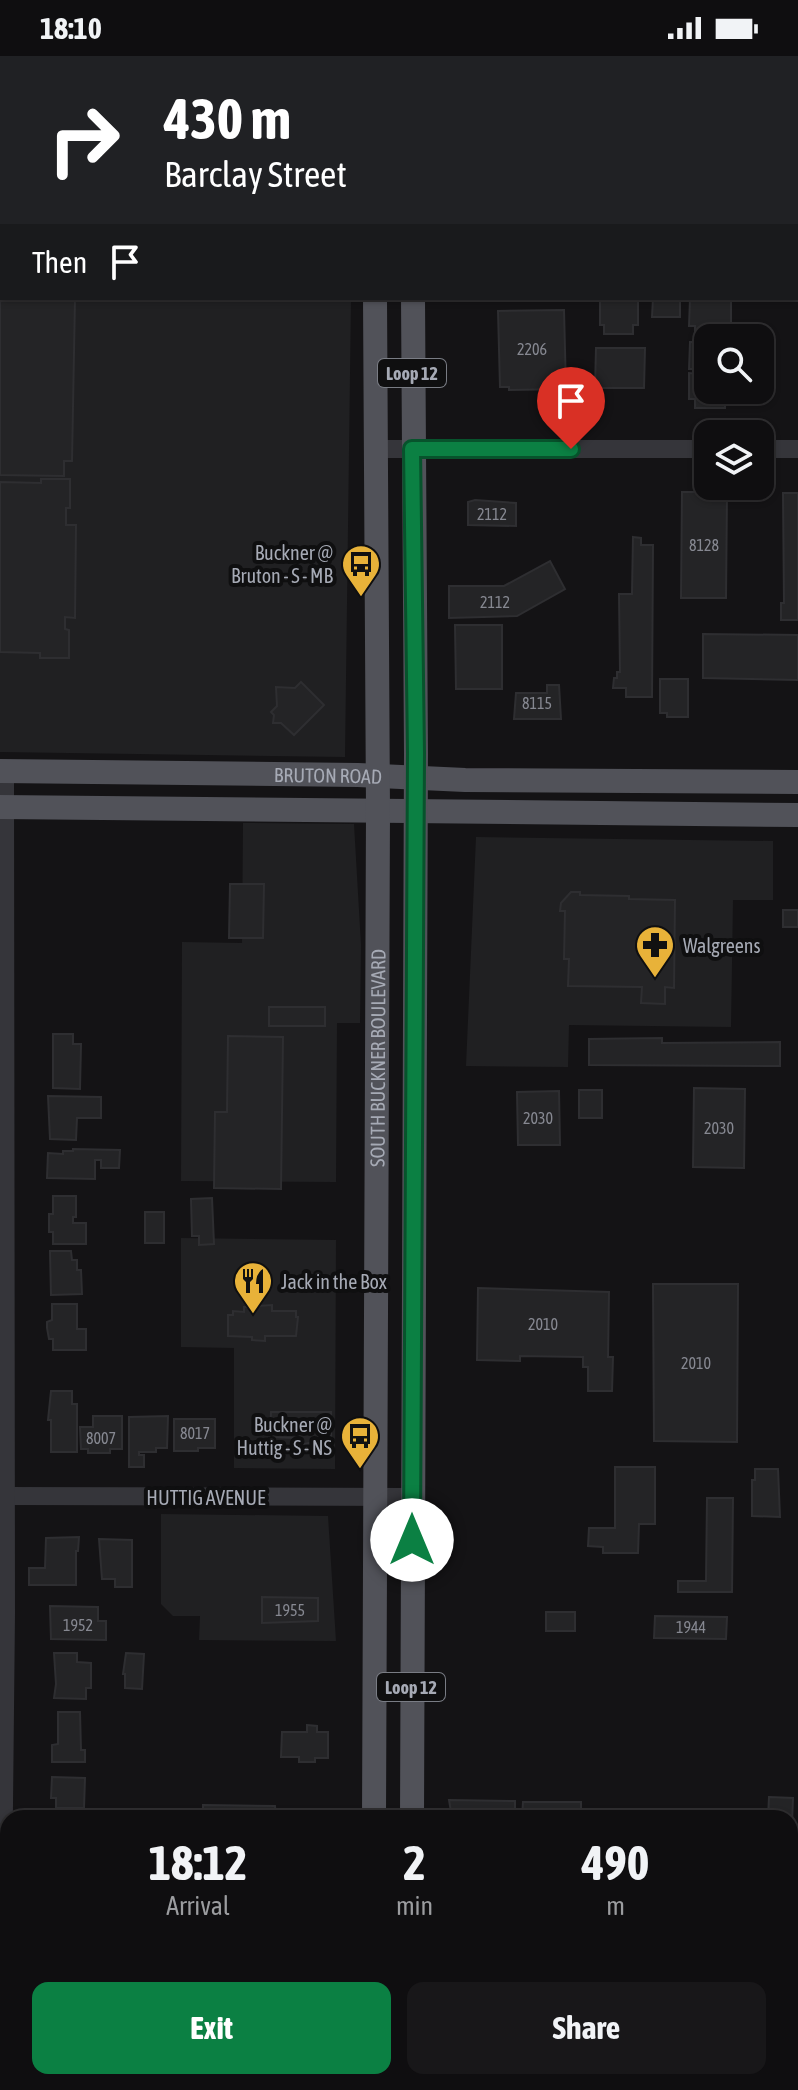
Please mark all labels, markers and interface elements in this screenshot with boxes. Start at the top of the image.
text: 18:10 [40,11,102,45]
text: 430 m [164,87,291,151]
icon: right [32,88,136,192]
text: Barclay Street [164,153,347,195]
icon: arrive [103,240,147,284]
text: Then [32,245,87,279]
map controls [694,324,774,500]
button: search [694,324,774,404]
house number: 2206 [517,340,547,358]
road number: Loop 12 [378,359,446,387]
pin [537,367,605,449]
icon: arrive [549,379,593,423]
button: layers [694,420,774,500]
house number: 2112 [477,505,507,523]
house number: 8128 [689,536,719,554]
place label: Buckner @ Bruton - S - MB [231,541,334,587]
bus stop icon: Buckner @ Bruton - S - MB [340,543,382,598]
house number: 2112 [480,593,510,611]
house number: 8115 [522,694,552,712]
street label: BRUTON ROAD [274,763,383,788]
pharmacy icon: Walgreens [634,924,676,979]
place label: Walgreens [683,934,761,957]
street label: SOUTH BUCKNER BOULEVARD [365,949,389,1167]
house number: 2030 [523,1109,553,1127]
house number: 2030 [704,1119,734,1137]
restaurant icon: Jack in the Box [232,1260,274,1315]
place label: Jack in the Box [281,1270,387,1293]
house number: 2010 [528,1315,558,1333]
house number: 2010 [681,1354,711,1372]
place label: Buckner @ Huttig - S - NS [236,1413,332,1459]
bus stop icon: Buckner @ Huttig - S - NS [339,1415,381,1470]
house number: 8017 [180,1424,210,1442]
house number: 8007 [86,1429,116,1447]
street label: HUTTIG AVENUE [146,1486,266,1509]
position arrow [370,1498,454,1582]
house number: 1955 [275,1601,305,1619]
house number: 1952 [63,1616,93,1634]
house number: 1944 [676,1618,706,1636]
road number: Loop 12 [377,1673,445,1701]
text: 18:12 [149,1835,247,1890]
text: 2 [403,1835,426,1890]
text: 490 [582,1835,649,1890]
text: Arrival [166,1891,230,1921]
text: min [396,1891,433,1921]
text: m [606,1891,625,1921]
button: Exit [32,1982,391,2074]
button: Share [407,1982,766,2074]

